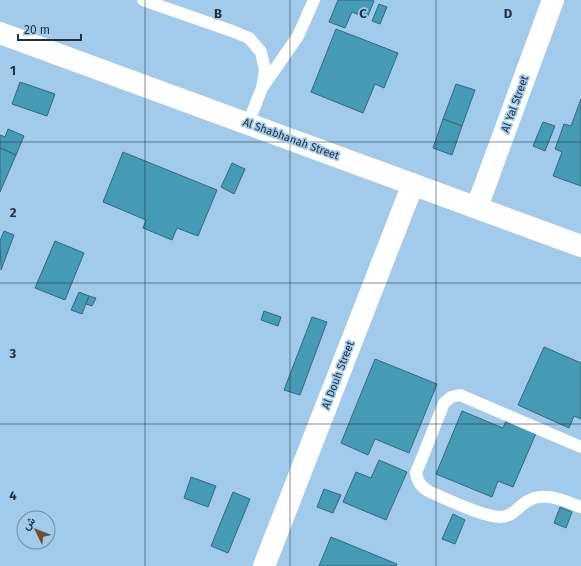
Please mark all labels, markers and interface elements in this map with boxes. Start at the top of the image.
text: B [214,6,222,21]
text: C [359,6,367,21]
text: D [504,6,513,21]
scale bar [18,16,81,42]
text: 20 m [24,23,50,37]
text: 1 [10,63,16,78]
street label: Al Yal Street [499,74,531,134]
street label: Al Shabhanah Street [241,116,341,162]
text: 2 [10,205,17,220]
street label: Al Douh Street [319,339,357,411]
text: 3 [9,346,17,361]
text: 4 [9,488,17,503]
north arrow [16,510,56,550]
text: ش [20,514,38,533]

